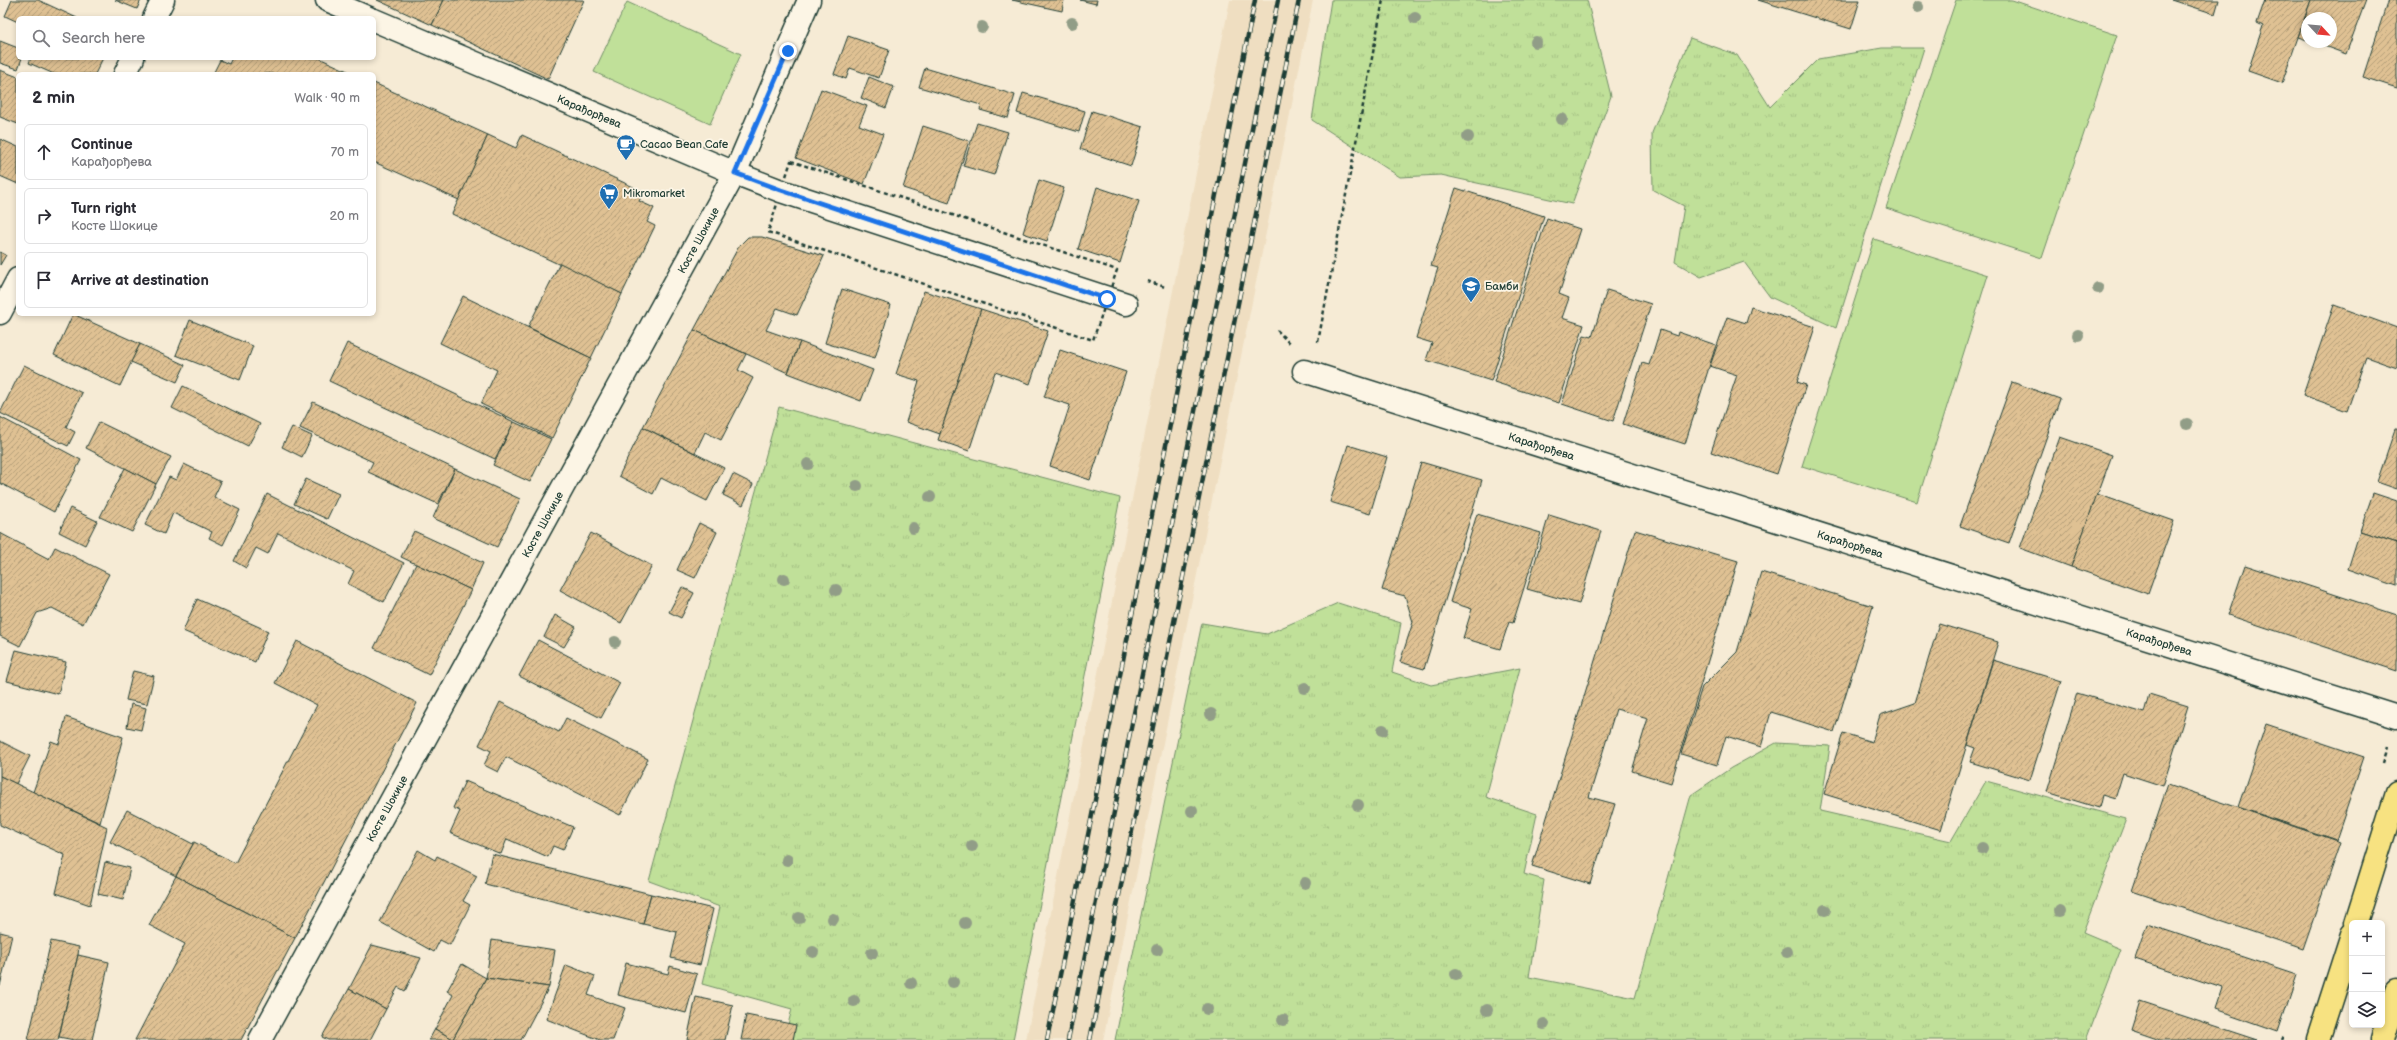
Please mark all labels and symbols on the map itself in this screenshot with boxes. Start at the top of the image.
north arrow [2301,12,2337,48]
route end [779,42,797,60]
street label: Карађорђева [555,92,624,131]
cafe icon: Cacao Bean Cafe [615,133,637,161]
place label: Cacao Bean Cafe [640,138,729,151]
supermarket icon: Mikromarket [598,182,620,210]
place label: Mikromarket [623,187,685,200]
street label: Косте Шокице [675,205,722,276]
school or university icon: Бамби [1460,275,1482,303]
place label: Бамби [1485,280,1519,293]
route start [1098,290,1116,308]
street label: Карађорђева [1507,430,1577,463]
street label: Косте Шокице [519,489,566,560]
street label: Карађорђева [1816,527,1885,561]
street label: Карађорђева [2124,625,2194,658]
street label: Косте Шокице [363,773,410,844]

